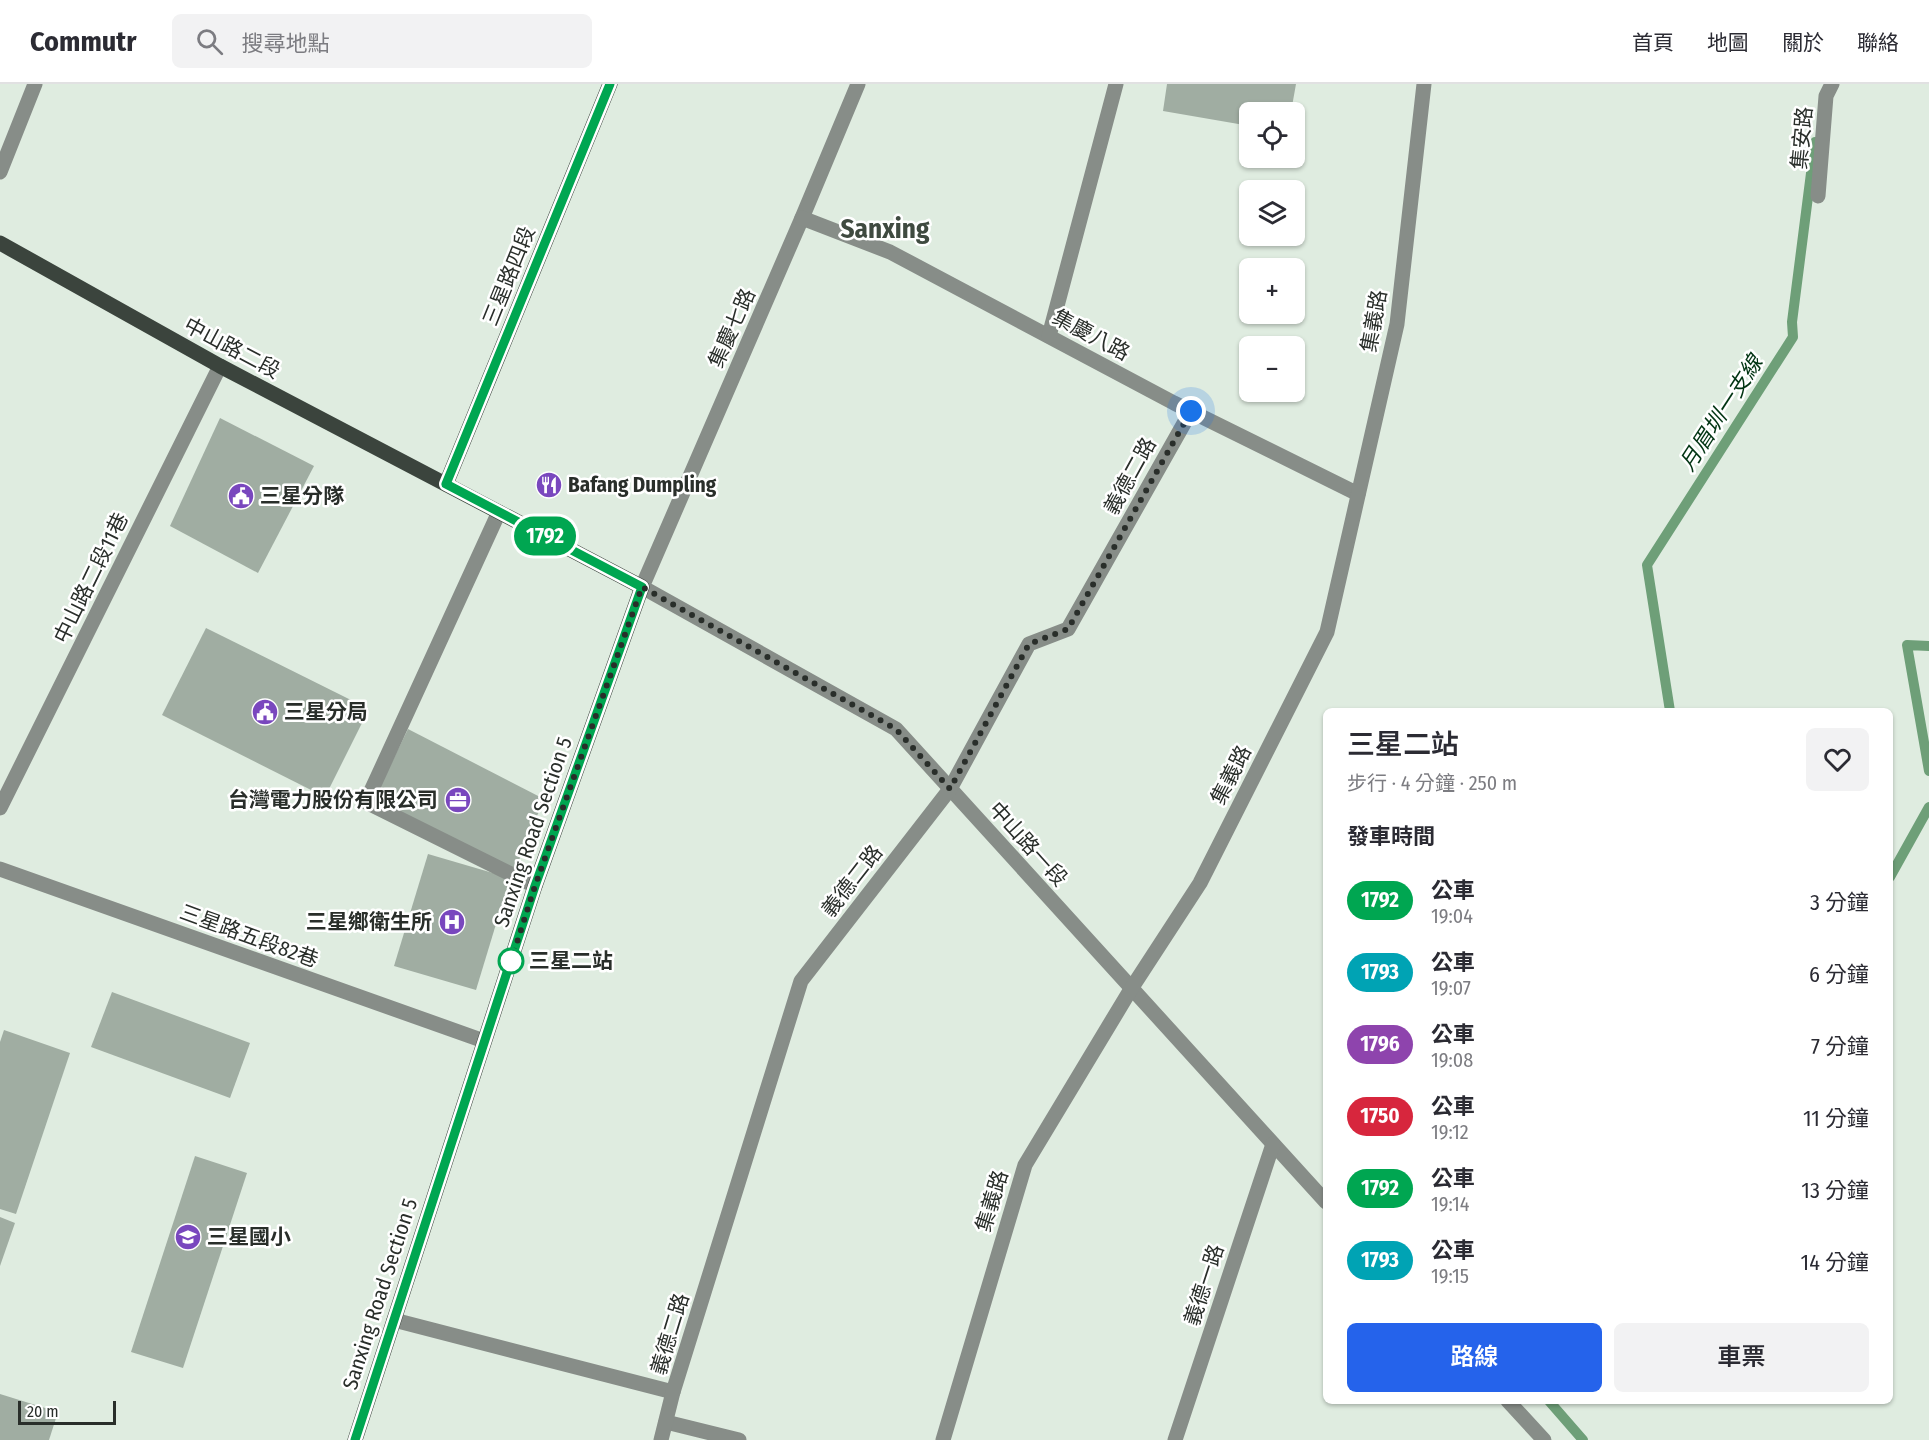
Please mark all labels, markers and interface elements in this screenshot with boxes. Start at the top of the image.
search box [172,14,592,68]
text: Commutr [30,25,136,58]
icon: search [193,25,226,58]
text: 搜尋地點 [241,30,329,57]
text: 首頁 [1632,30,1674,56]
text: 地圖 [1707,30,1749,56]
text: 關於 [1782,30,1824,56]
text: 聯絡 [1857,30,1899,56]
map controls [1239,102,1305,402]
button: locate [1239,102,1305,168]
street label: 集安路 [1786,105,1818,171]
button: layers [1239,180,1305,246]
district label: Sanxing [841,213,930,245]
street label: 三星路四段 [477,222,541,330]
button: + [1239,258,1305,324]
street label: 集慶七路 [703,284,761,372]
street label: 集義路 [1356,288,1392,354]
street label: 集慶八路 [1048,304,1134,366]
street label: 中山路二段 [180,312,284,384]
button: − [1239,336,1305,402]
water label: 月眉圳一支線 [1674,348,1770,476]
your location [1176,396,1206,426]
street label: 義德二路 [1098,433,1162,519]
restaurant icon: Bafang Dumpling [534,470,564,500]
place label: Bafang Dumpling [568,472,717,498]
public building icon: 三星分隊 [226,481,256,511]
place label: 三星分隊 [260,483,345,509]
street label: 中山路二段11巷 [48,508,134,648]
line badge: 1792 [503,516,587,556]
text: 1792 [526,523,564,549]
public building icon: 三星分局 [250,697,280,727]
place label: 三星分局 [284,699,368,725]
text: 三星二站 [1347,728,1459,761]
button: heart [1806,728,1869,791]
street label: Sanxing Road Section 5 [488,734,578,930]
street label: 集義路 [1205,741,1257,809]
text: 步行 · 4 分鐘 · 250 m [1347,771,1517,795]
office icon: 台灣電力股份有限公司 [443,785,473,815]
place label: 台灣電力股份有限公司 [228,787,438,813]
street label: 中山路一段 [983,796,1073,892]
text: 發車時間 [1347,823,1435,850]
street label: 義德二路 [816,840,888,922]
text: 公車 [1431,877,1475,904]
text: 1792 [1361,887,1399,913]
text: 3 分鐘 [1810,889,1869,916]
street label: 三星路五段82巷 [176,899,322,973]
text: 19:04 [1431,904,1473,928]
hospital icon: 三星鄉衛生所 [437,907,467,937]
place label: 三星鄉衛生所 [306,909,432,935]
marker: 三星二站 [498,948,524,974]
place label: 三星二站 [529,948,613,974]
text: 公車 [1431,949,1475,976]
text: 1793 [1361,959,1399,985]
text: 6 分鐘 [1809,961,1869,988]
text: 19:07 [1431,976,1471,1000]
text: 公車 [1431,1021,1475,1048]
text: 1796 [1360,1031,1400,1057]
text: 7 分鐘 [1811,1033,1869,1060]
text: 19:08 [1431,1048,1473,1072]
text: 公車 [1431,1093,1475,1120]
text: 1750 [1360,1103,1400,1129]
text: 11 分鐘 [1803,1105,1869,1132]
text: 19:12 [1431,1120,1469,1144]
text: 公車 [1431,1165,1475,1192]
street label: 集義路 [970,1167,1014,1235]
text: 1792 [1361,1175,1399,1201]
text: 13 分鐘 [1801,1177,1869,1204]
text: 19:14 [1431,1192,1469,1216]
street label: Sanxing Road Section 5 [337,1195,423,1393]
school or university icon: 三星國小 [173,1222,203,1252]
place label: 三星國小 [207,1224,291,1250]
text: 公車 [1431,1237,1475,1264]
street label: 義德一路 [1179,1241,1229,1329]
text: 1793 [1361,1247,1399,1273]
text: 14 分鐘 [1801,1249,1869,1276]
text: 19:15 [1431,1264,1469,1288]
street label: 義德二路 [645,1290,695,1378]
button: 路線 [1347,1323,1602,1392]
button: 車票 [1614,1323,1869,1392]
scale bar [18,1398,116,1426]
text: 20 m [27,1402,58,1421]

